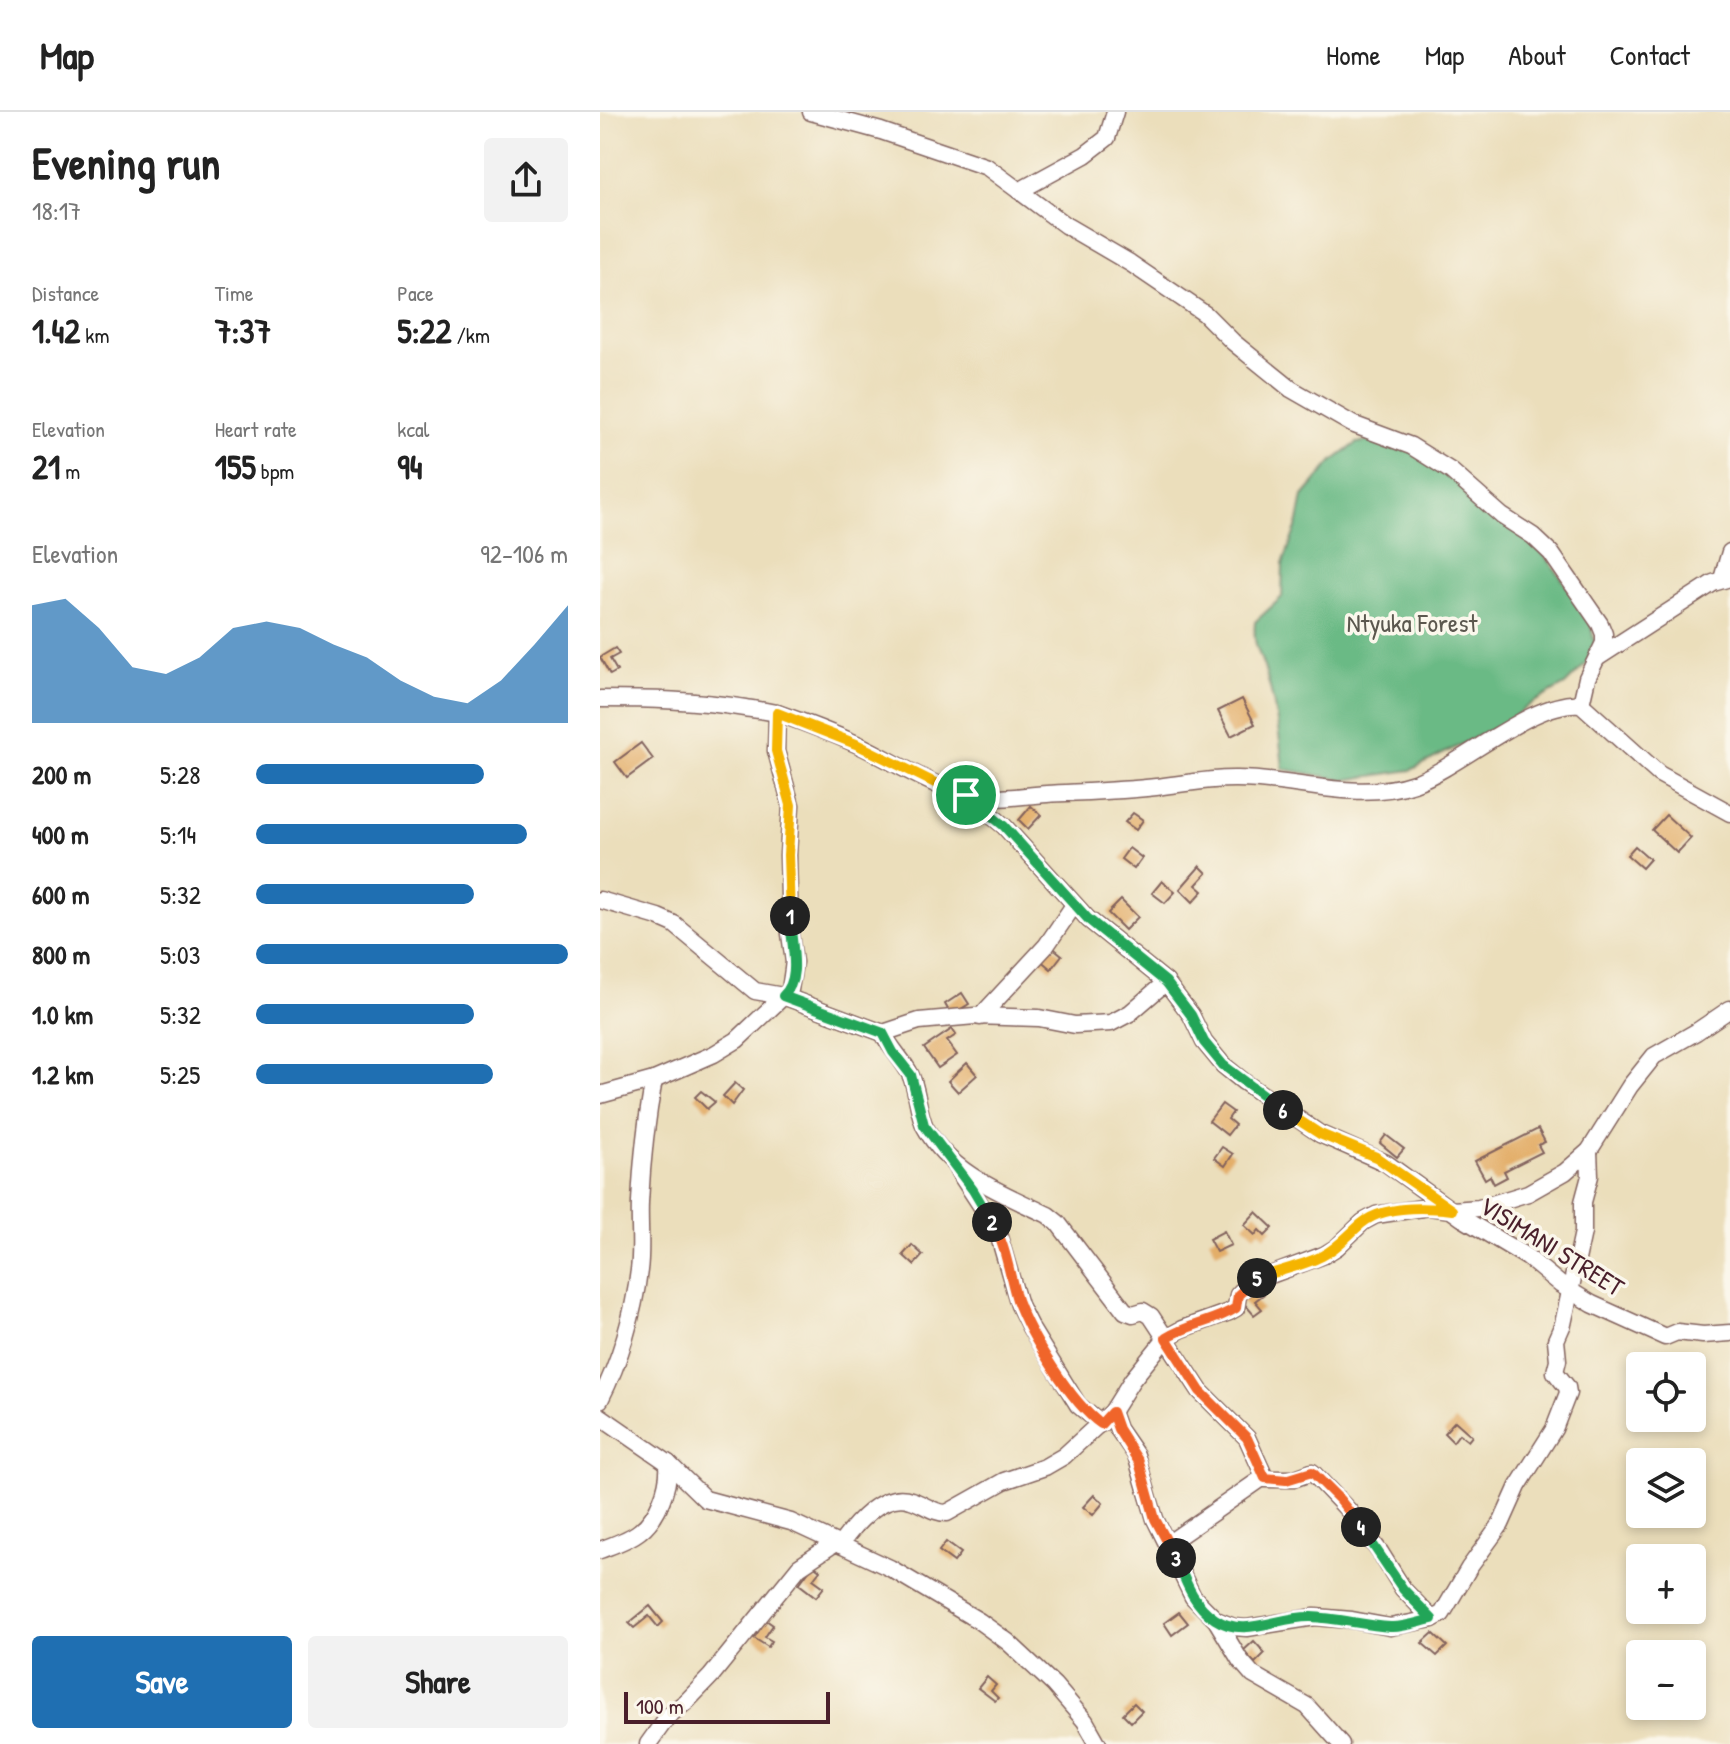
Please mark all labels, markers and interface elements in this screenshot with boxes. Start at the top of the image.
text: Map [40,29,94,81]
text: Home [1326,36,1381,74]
text: Map [1425,36,1464,74]
text: About [1508,36,1566,74]
text: Contact [1610,36,1690,74]
text: Evening run [32,133,220,193]
button: share [484,138,568,222]
text: 18:17 [32,193,81,228]
text: Distance [32,278,99,308]
text: Time [215,278,254,308]
text: Pace [397,278,434,308]
text: 1.42 [32,308,80,354]
text: 7:37 [215,308,271,354]
text: 5:22 [397,308,451,354]
text: km [80,320,109,350]
text: /km [451,320,490,350]
text: Elevation [32,414,105,444]
text: Heart rate [215,414,297,444]
text: kcal [397,414,429,444]
text: 21 [32,444,60,490]
text: 155 [215,444,256,490]
text: 94 [397,444,423,490]
text: m [60,456,80,486]
text: bpm [256,456,294,486]
text: Elevation [32,536,118,571]
text: 92–106 m [480,536,568,571]
park label: Ntyuka Forest [1347,605,1478,640]
text: 200 m [32,757,91,792]
text: 5:28 [160,757,200,792]
pin [932,761,1000,829]
icon: arrive [944,773,988,817]
text: 400 m [32,817,89,852]
text: 5:14 [160,817,196,852]
text: 600 m [32,877,89,912]
text: 5:32 [160,877,201,912]
pin: 1 [770,896,810,936]
text: 1 [786,901,794,931]
text: 800 m [32,937,90,972]
text: 5:03 [160,937,200,972]
text: 1.0 km [32,997,93,1032]
text: 5:32 [160,997,201,1032]
text: 1.2 km [32,1057,94,1092]
text: 5:25 [160,1057,200,1092]
pin: 6 [1263,1090,1303,1130]
text: 6 [1279,1095,1287,1125]
street label: VISIMANI STREET [1473,1188,1631,1305]
pin: 2 [972,1202,1012,1242]
text: 2 [987,1207,997,1237]
pin: 5 [1237,1258,1277,1298]
text: 5 [1252,1263,1262,1293]
map controls [1626,1352,1706,1720]
button: locate [1626,1352,1706,1432]
button: layers [1626,1448,1706,1528]
pin: 4 [1341,1507,1381,1547]
text: 4 [1357,1512,1365,1542]
pin: 3 [1156,1538,1196,1578]
text: 3 [1171,1543,1181,1573]
button: + [1626,1544,1706,1624]
button: Save [32,1636,292,1728]
button: Share [308,1636,568,1728]
button: − [1626,1640,1706,1720]
scale bar [624,1688,830,1724]
text: 100 m [636,1691,684,1721]

